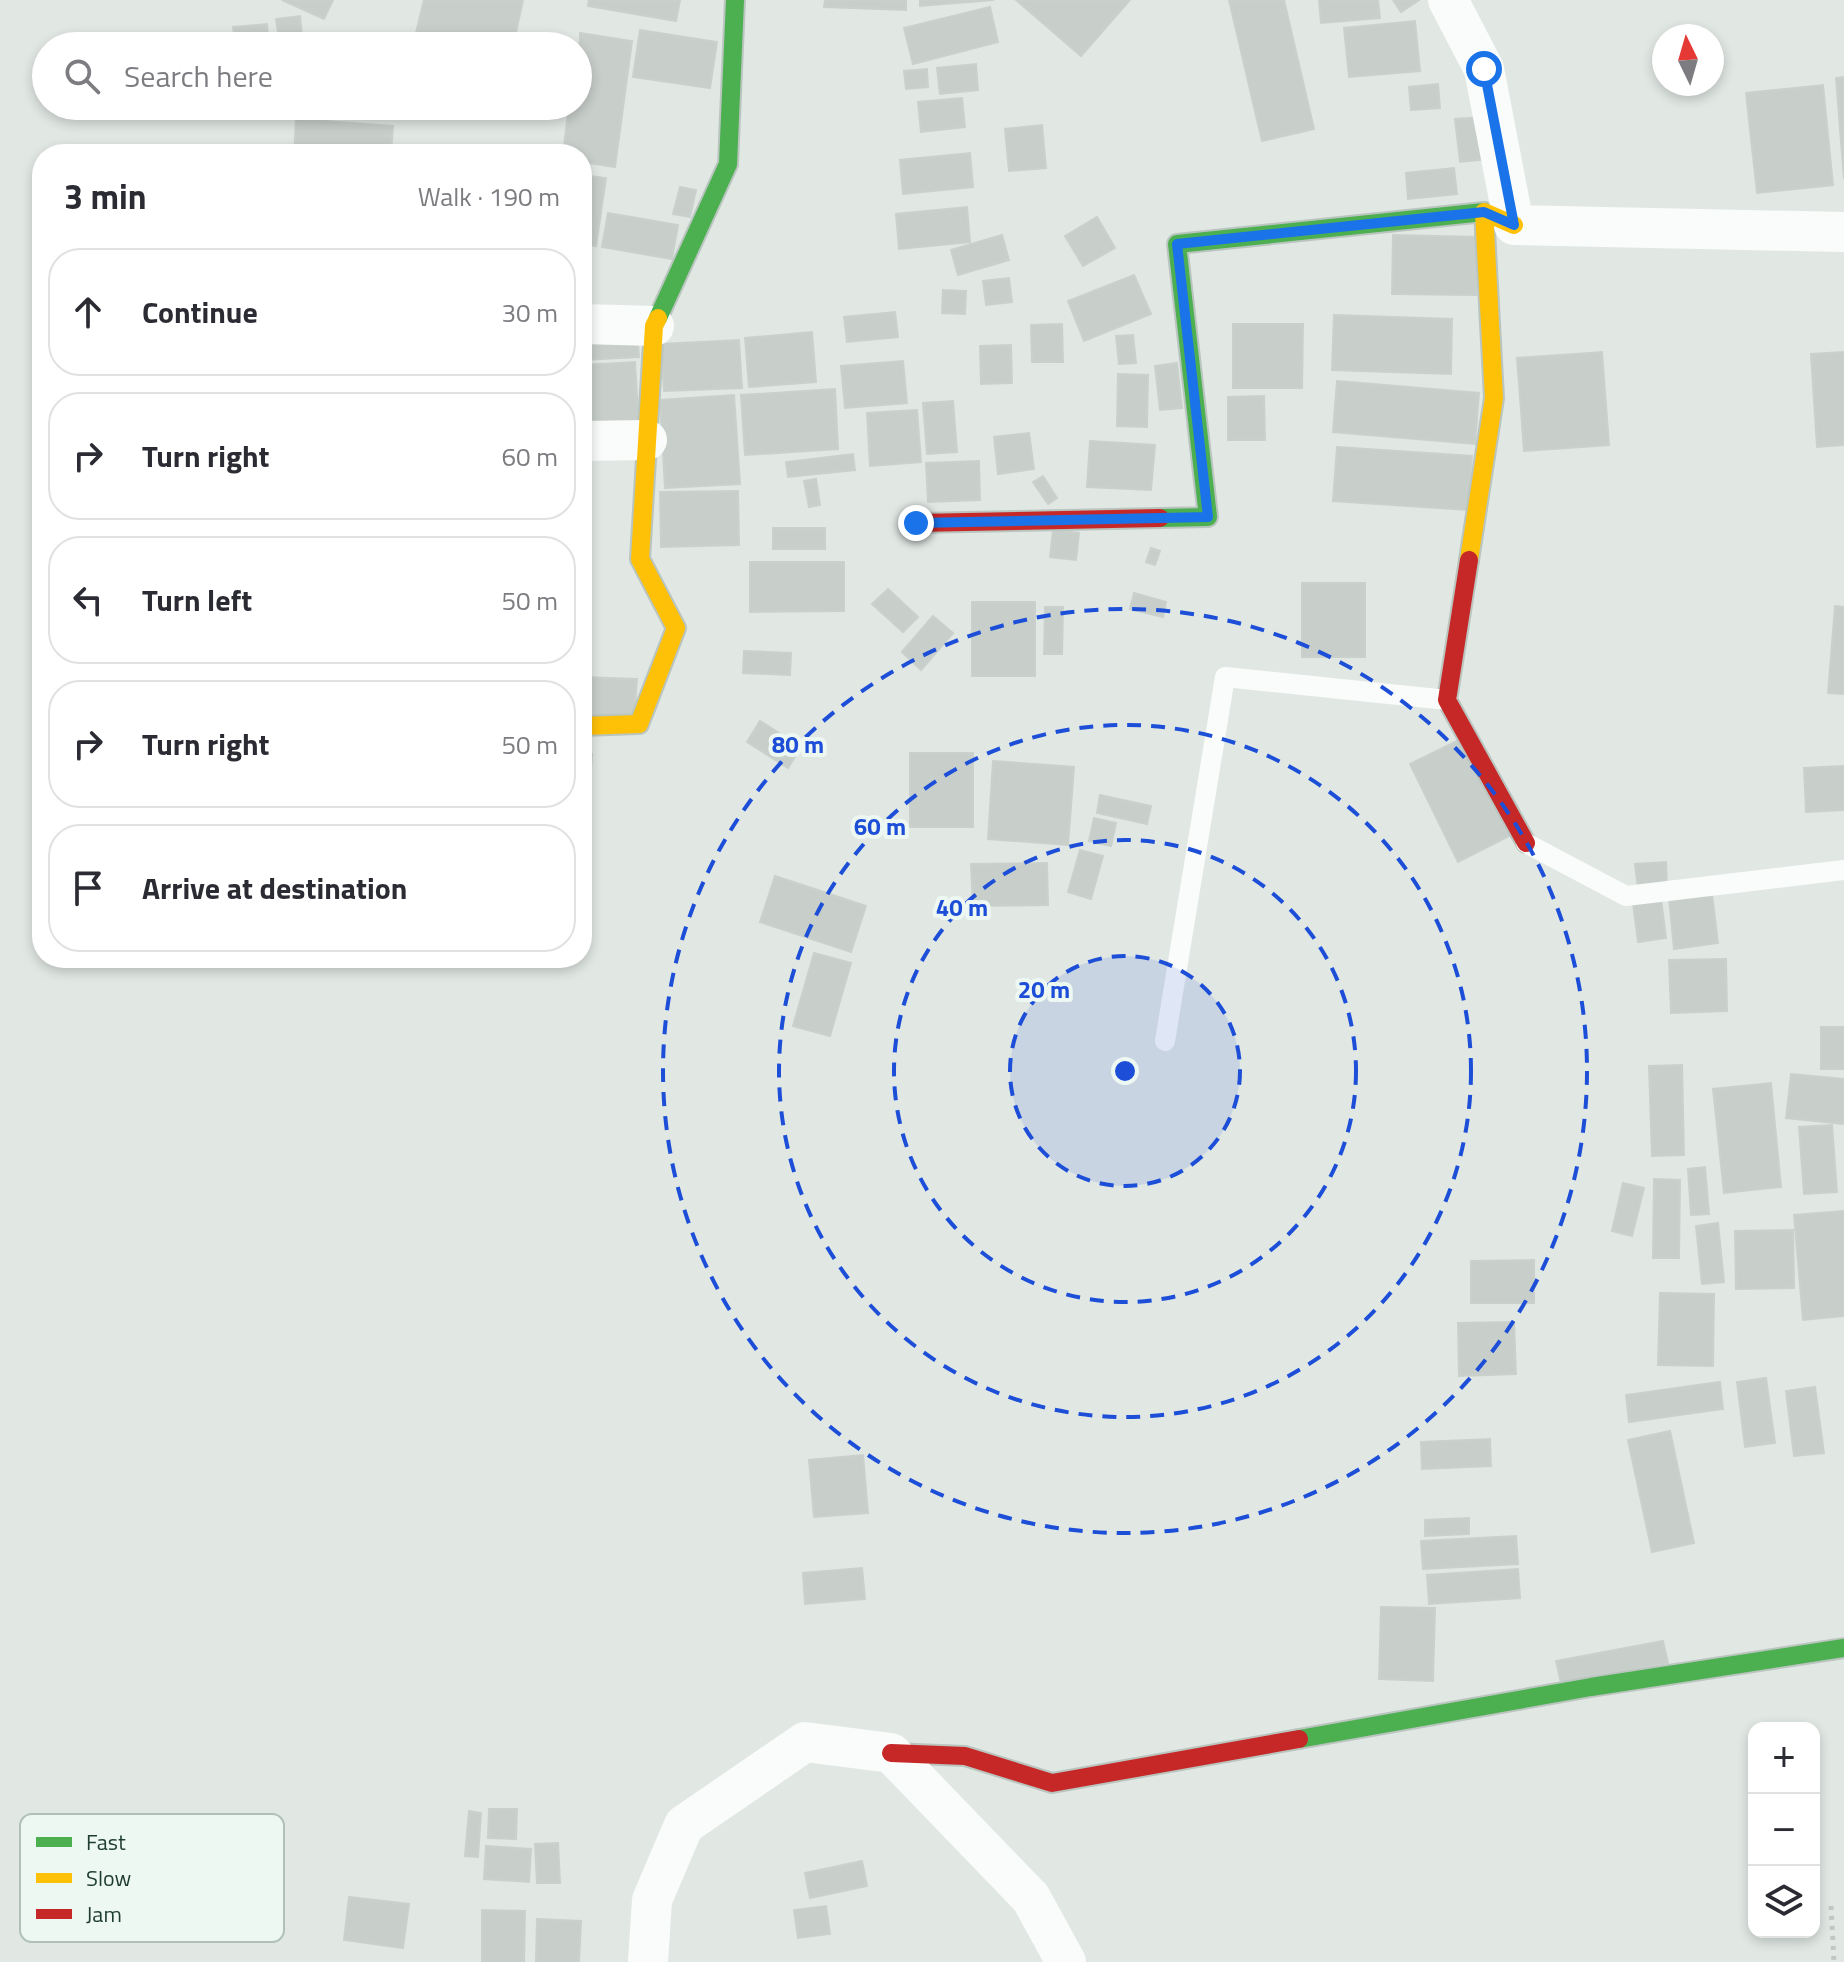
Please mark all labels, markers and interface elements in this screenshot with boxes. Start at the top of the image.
north arrow [1652,24,1724,96]
search box [32,32,592,120]
route start [1466,51,1502,87]
text: Search here [124,53,273,99]
icon: search [60,54,104,98]
text: 3 min [64,170,147,222]
text: Walk · 190 m [418,177,560,216]
text: Continue [142,289,258,335]
icon: ahead [66,290,110,334]
text: 30 m [501,293,558,332]
text: Turn right [142,433,270,479]
icon: right [66,434,110,478]
text: 60 m [501,437,558,476]
route end [898,505,934,541]
text: Turn left [142,577,252,623]
icon: left [66,578,110,622]
text: 50 m [501,581,558,620]
text: Turn right [142,721,270,767]
icon: right [66,722,110,766]
text: 50 m [501,725,558,764]
text: 80 m [772,726,824,762]
text: 60 m [854,808,906,844]
text: Arrive at destination [142,865,407,911]
icon: arrive [66,866,110,910]
text: 40 m [936,889,988,925]
text: 20 m [1018,971,1070,1007]
centre of rings [1111,1057,1139,1085]
map controls [1748,1722,1820,1938]
button: + [1748,1722,1820,1794]
button: − [1748,1794,1820,1866]
legend [20,1814,284,1942]
text: Fast [86,1825,126,1859]
text: Slow [86,1861,132,1895]
button: layers [1748,1866,1820,1938]
text: Jam [86,1897,122,1931]

